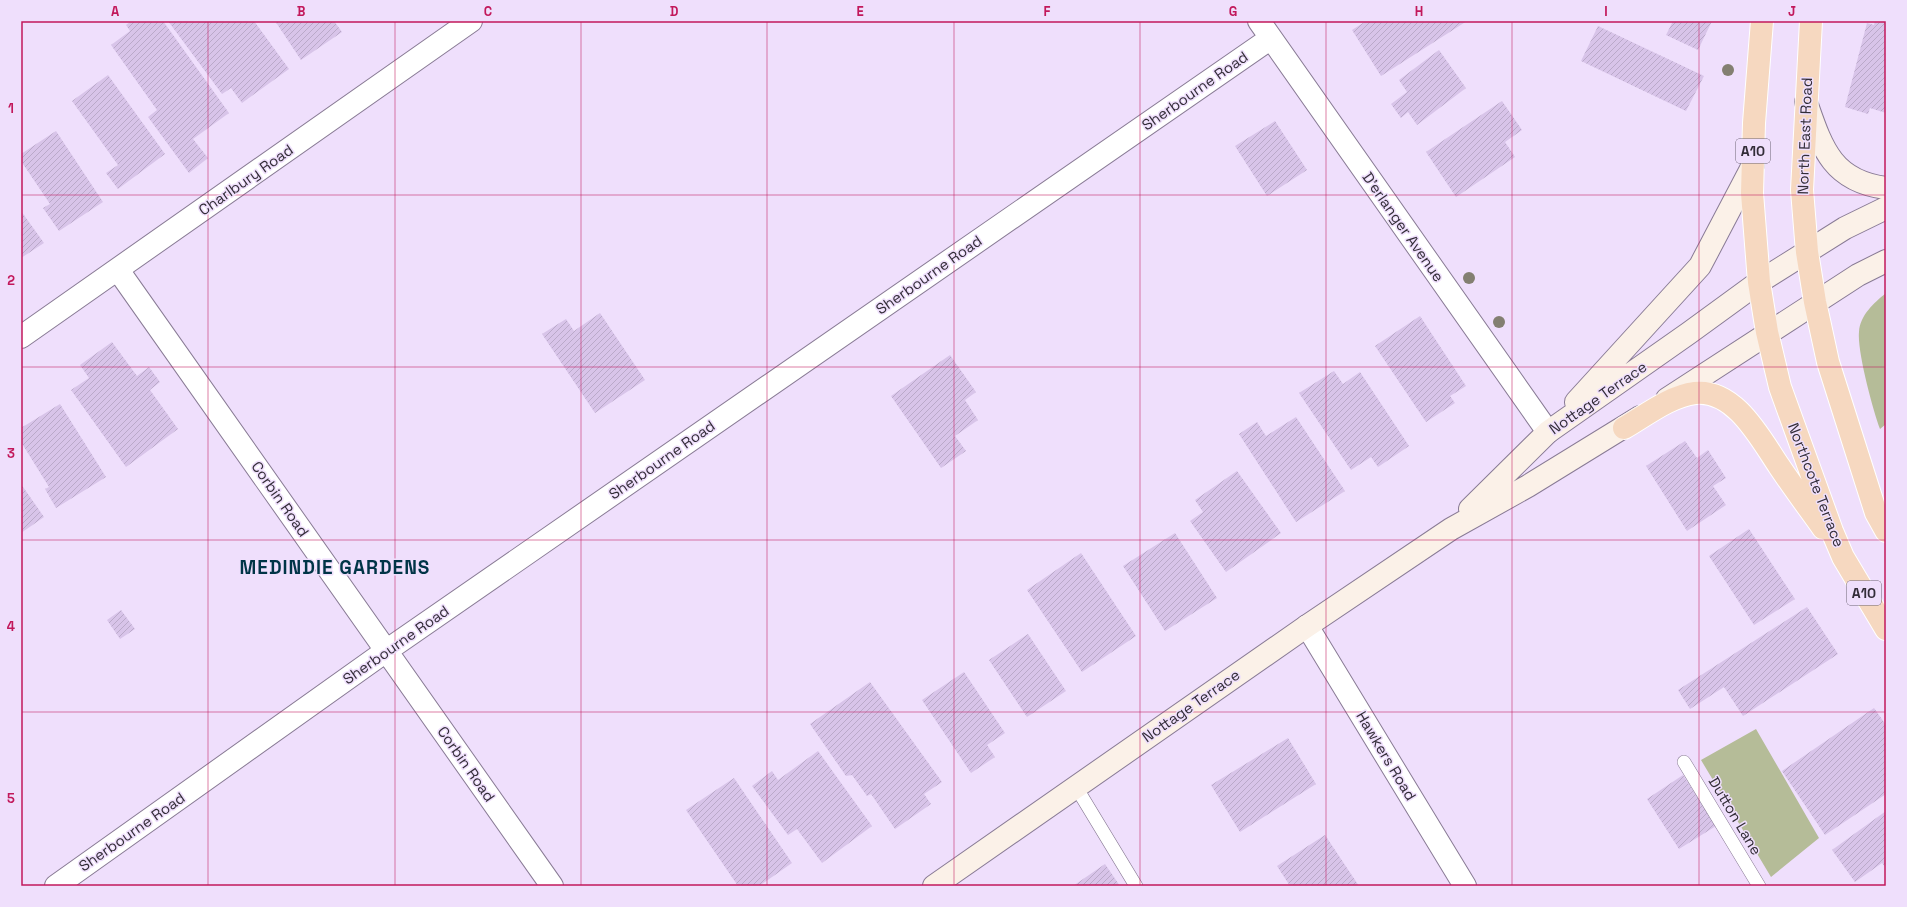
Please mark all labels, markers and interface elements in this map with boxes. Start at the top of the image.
text: A [111,3,120,20]
text: B [297,3,306,20]
text: C [484,3,492,20]
text: D [670,3,679,20]
text: E [856,3,864,20]
text: F [1044,3,1051,20]
text: G [1229,3,1237,20]
text: H [1415,3,1423,20]
text: I [1604,3,1608,20]
text: J [1788,3,1796,20]
street label: Sherbourne Road [1138,47,1252,134]
street label: North East Road [1793,77,1816,195]
text: 1 [8,100,14,117]
road number: A10 [1736,139,1770,163]
street label: Charlbury Road [195,140,297,219]
street label: D'erlanger Avenue [1358,168,1449,285]
street label: Sherbourne Road [872,231,986,318]
text: 2 [7,272,15,289]
street label: Nottage Terrace [1545,357,1650,438]
street label: Sherbourne Road [605,416,719,503]
street label: Northcote Terrace [1784,420,1849,550]
text: 3 [7,445,15,462]
street label: Corbin Road [247,457,313,540]
district label: MEDINDIE GARDENS [240,555,430,580]
road number: A10 [1847,581,1881,605]
street label: Sherbourne Road [339,601,453,688]
text: 4 [7,618,15,635]
street label: Nottage Terrace [1138,665,1243,746]
street label: Hawkers Road [1352,708,1421,804]
street label: Corbin Road [433,722,499,805]
street label: Dutton Lane [1705,773,1766,858]
street label: Sherbourne Road [75,788,189,875]
text: 5 [7,790,15,807]

